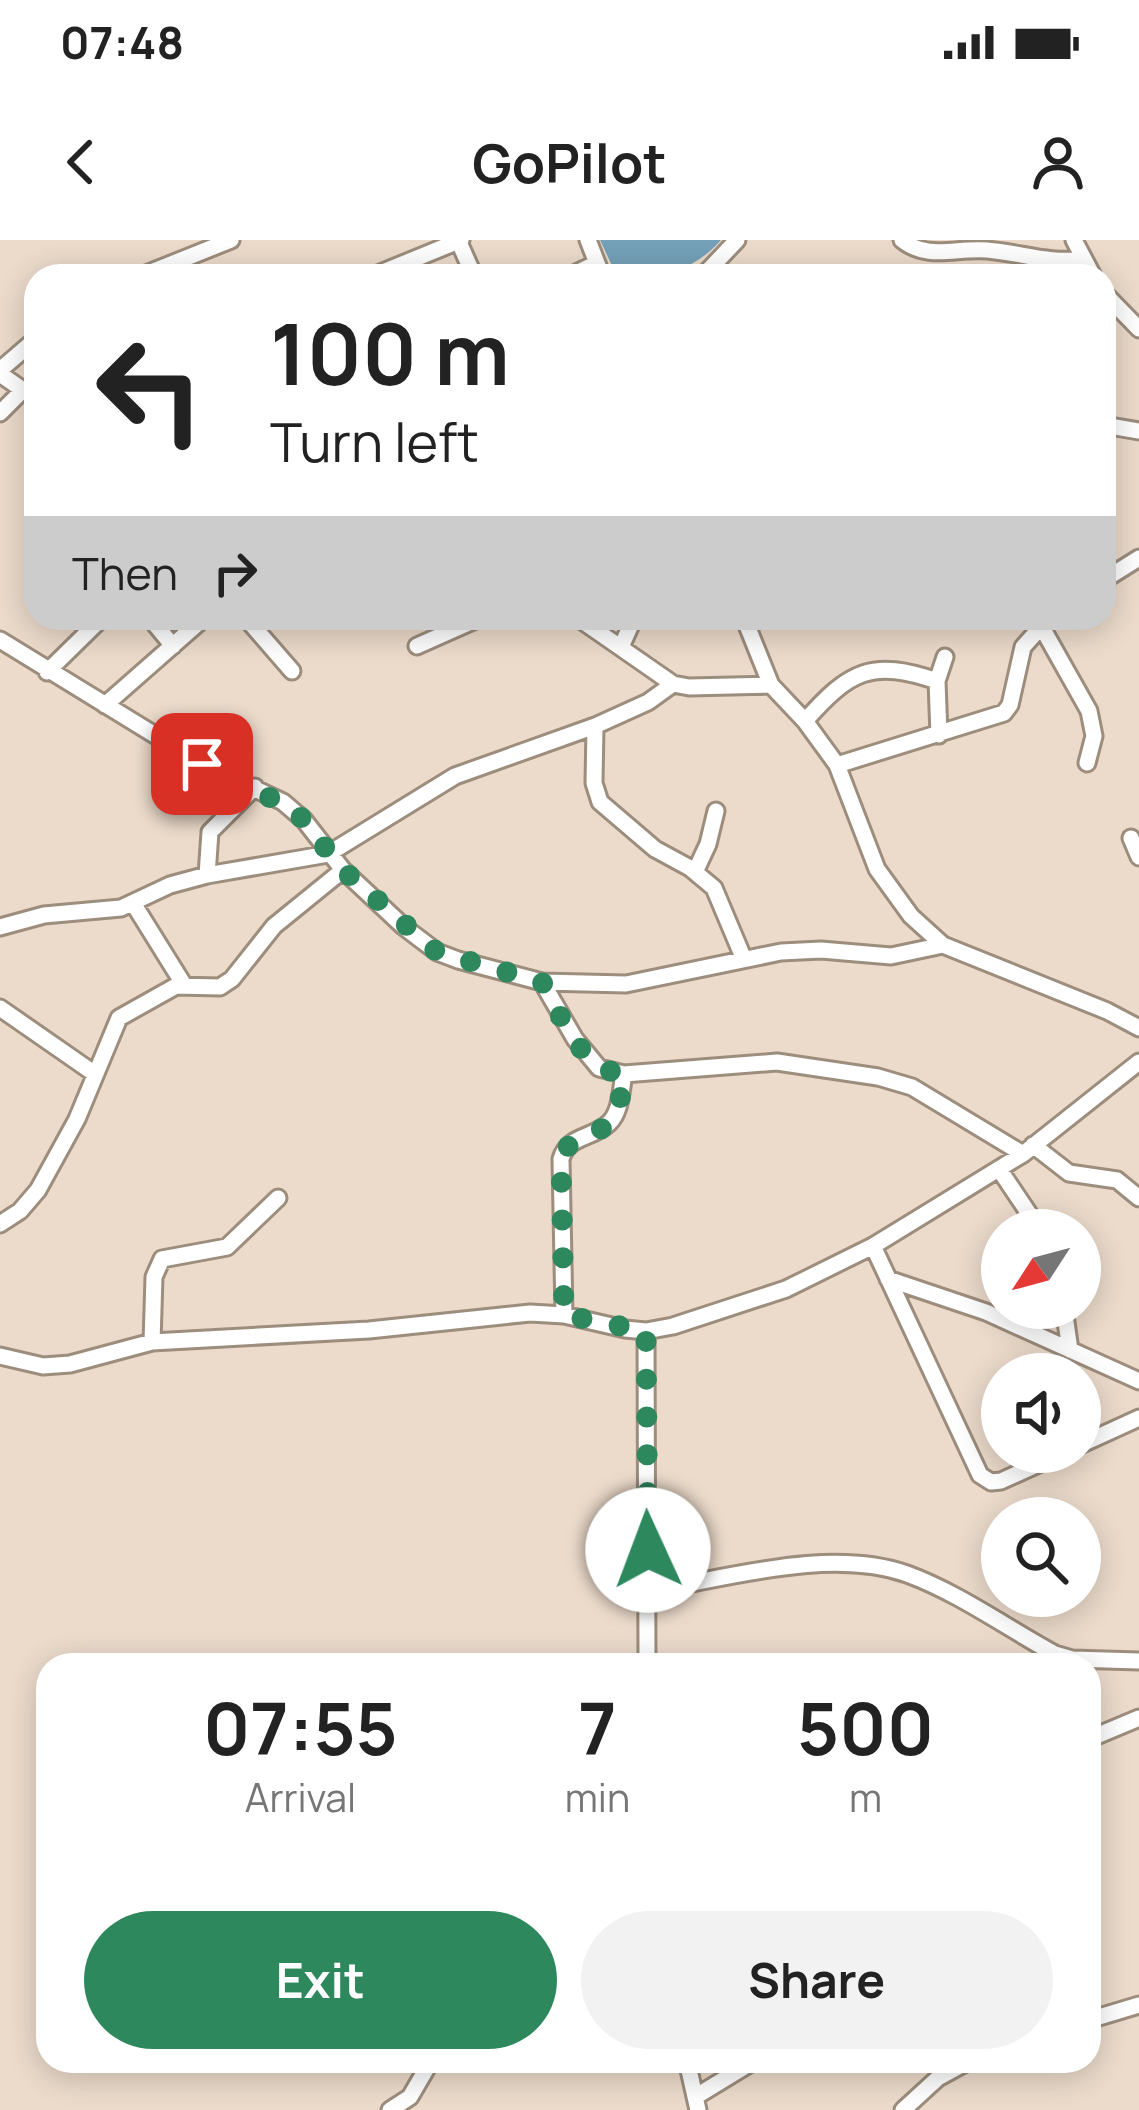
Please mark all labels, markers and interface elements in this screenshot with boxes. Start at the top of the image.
text: 07:48 [60,11,184,73]
text: GoPilot [472,125,667,199]
icon: back [48,129,114,195]
icon: person [1025,129,1091,195]
text: 100 m [270,295,510,410]
icon: left [72,312,228,468]
text: Turn left [270,404,479,478]
icon: right [202,540,268,606]
text: Then [72,542,178,604]
pin [151,713,253,815]
icon: arrive [169,731,235,797]
north arrow [981,1209,1101,1329]
map controls [981,1209,1101,1617]
button: sound [981,1353,1101,1473]
position arrow [585,1487,711,1613]
button: search [981,1497,1101,1617]
text: 07:55 [203,1678,398,1777]
text: 7 [578,1678,617,1777]
text: 500 [797,1678,934,1777]
text: Arrival [245,1770,356,1824]
text: min [565,1770,630,1824]
text: m [849,1770,882,1824]
button: Exit [84,1911,557,2049]
button: Share [581,1911,1053,2049]

